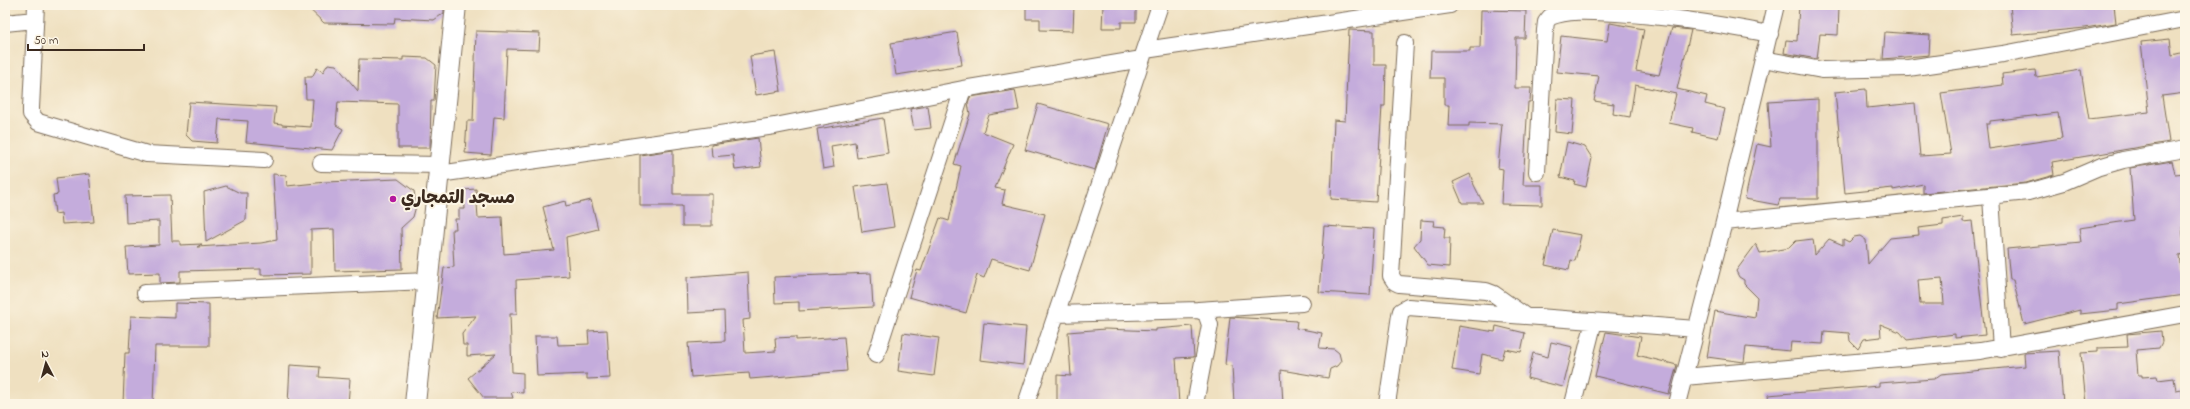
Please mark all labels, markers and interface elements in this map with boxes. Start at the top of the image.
scale bar [28,26,144,52]
text: 50 m [34,32,58,50]
place label: مسجد التمجاري [401,186,515,212]
marker: مسجد التمجاري [388,194,398,204]
north arrow [26,343,66,383]
text: N [41,346,50,362]

